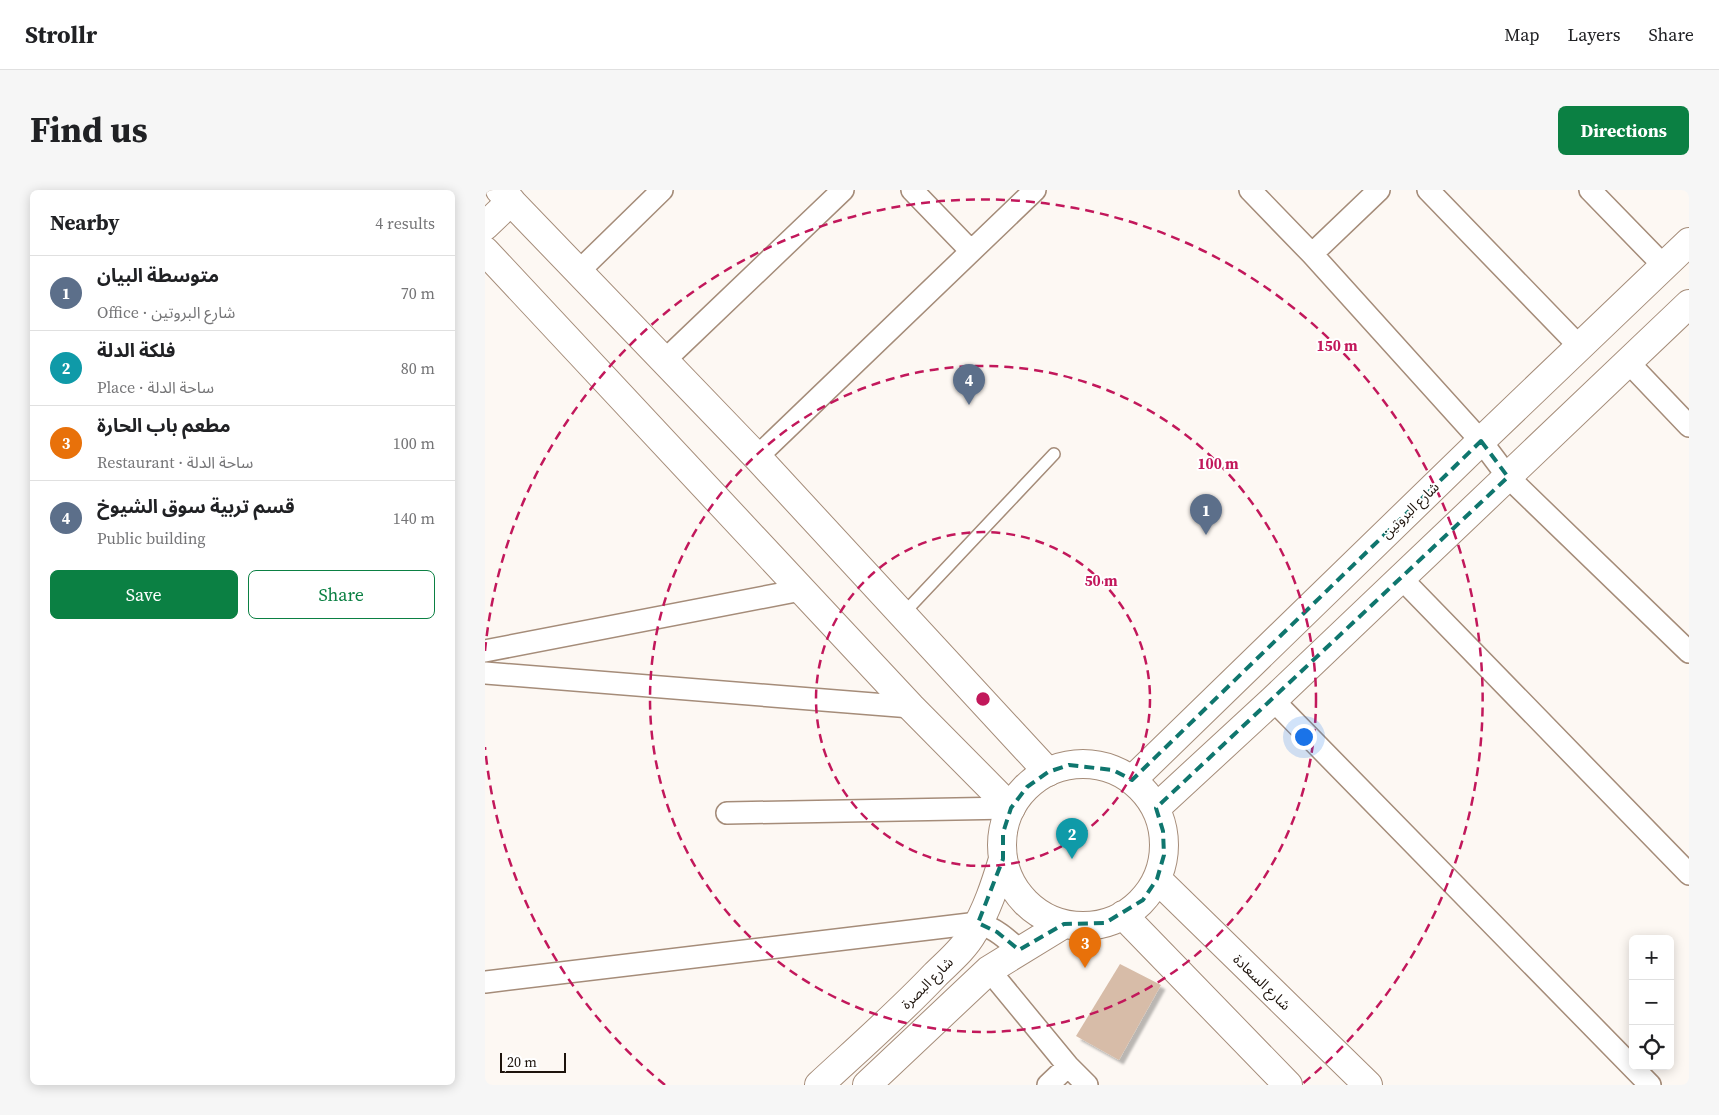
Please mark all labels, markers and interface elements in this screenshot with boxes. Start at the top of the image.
text: Strollr [25,18,97,51]
text: Map [1504,22,1539,47]
text: Layers [1567,22,1620,47]
text: Share [1648,22,1694,47]
text: Find us [30,106,148,154]
button: Directions [1558,106,1689,155]
text: Nearby [50,208,120,237]
text: 4 results [375,212,435,234]
text: متوسطة البيان [97,262,219,288]
text: 1 [62,282,70,304]
text: 70 m [401,282,435,304]
text: Office · شارع البروتين [97,301,235,323]
text: 150 m [1316,335,1358,356]
text: فلكة الدلة [97,337,175,363]
text: 2 [62,357,70,379]
text: 80 m [401,357,435,379]
pin: 4 [953,364,985,405]
text: Place · ساحة الدلة [97,376,214,398]
text: مطعم باب الحارة [97,412,231,438]
text: 3 [62,432,70,454]
text: 100 m [393,432,435,454]
text: Restaurant · ساحة الدلة [97,451,253,473]
text: 100 m [1197,453,1239,474]
street label: شارع البروتين [1377,477,1444,544]
text: قسم تربية سوق الشيوخ [97,493,295,519]
pin: 1 [1190,494,1222,535]
text: 4 [62,507,70,529]
text: 140 m [393,507,435,529]
text: Public building [97,527,206,549]
button: Save [50,570,238,619]
button: Share [248,570,435,619]
text: 50 m [1084,570,1118,591]
centre of rings [974,690,992,708]
your location [1291,724,1317,750]
pin: 2 [1056,818,1088,859]
pin: 3 [1069,927,1101,968]
map controls [1629,935,1674,1070]
button: + [1629,935,1674,980]
street label: شارع السعادة [1228,949,1295,1015]
street label: شارع البصرة [897,952,958,1014]
button: − [1629,980,1674,1025]
button: locate [1629,1025,1674,1070]
scale bar [500,1050,566,1073]
text: 20 m [507,1052,537,1072]

